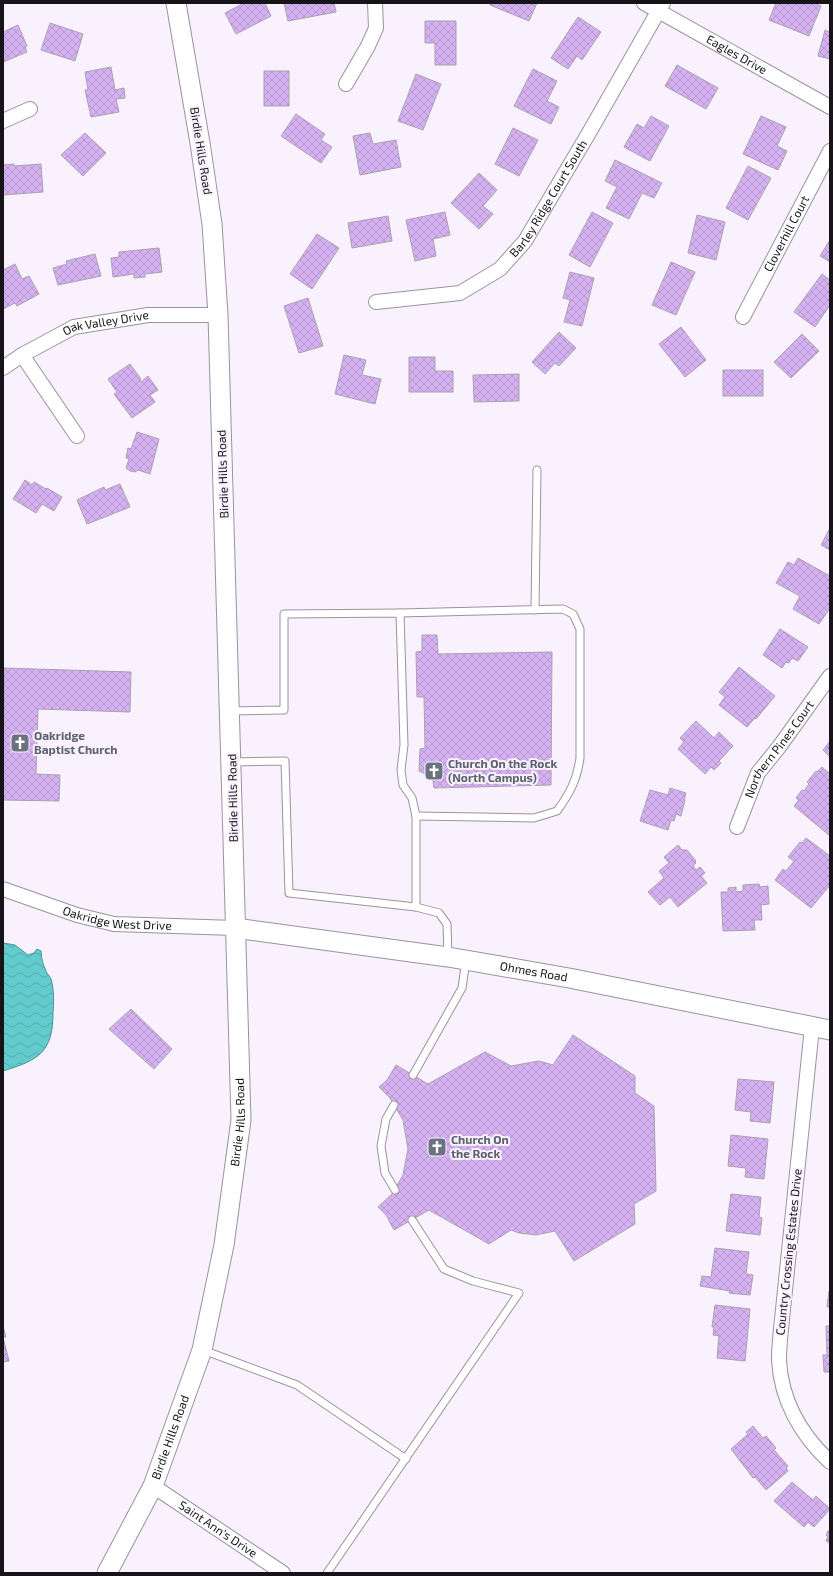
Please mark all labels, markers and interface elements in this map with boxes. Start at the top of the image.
street label: Eagles Drive [704,31,770,76]
street label: Birdie Hills Road [188,106,216,196]
street label: Barley Ridge Court South [506,137,589,259]
street label: Cloverhill Court [760,192,812,274]
street label: Oak Valley Drive [60,307,150,338]
street label: Birdie Hills Road [213,430,231,519]
street label: Northern Pines Court [741,697,816,800]
place label: Oakridge Baptist Church [34,728,118,756]
church icon: Oakridge Baptist Church [9,732,31,754]
street label: Birdie Hills Road [224,754,240,842]
place label: Church On the Rock (North Campus) [448,756,558,784]
church icon: Church On the Rock (North Campus) [423,760,445,782]
street label: Oakridge West Drive [61,903,172,932]
street label: Ohmes Road [499,958,569,984]
street label: Birdie Hills Road [227,1078,247,1167]
place label: Church On the Rock [451,1132,509,1160]
church icon: Church On the Rock [426,1136,448,1158]
street label: Country Crossing Estates Drive [772,1168,804,1336]
street label: Birdie Hills Road [148,1393,191,1481]
street label: Saint Ann's Drive [177,1497,260,1560]

